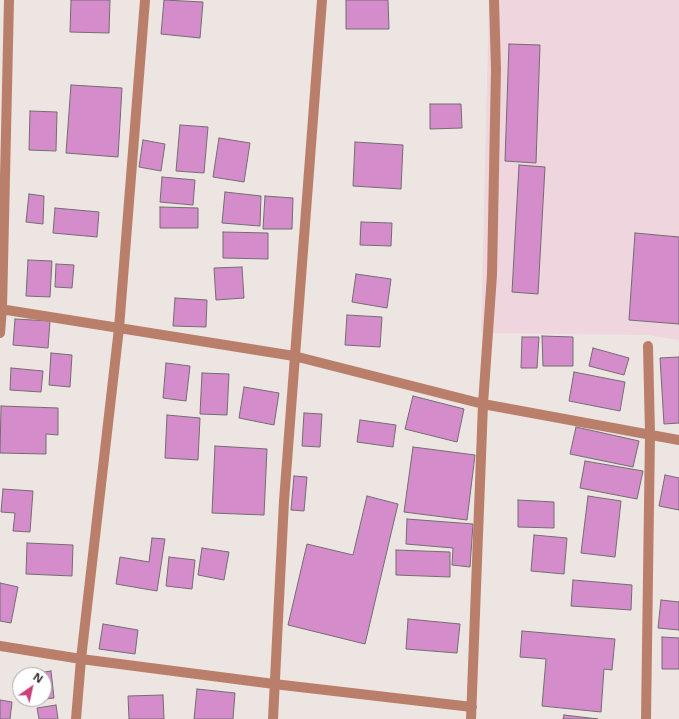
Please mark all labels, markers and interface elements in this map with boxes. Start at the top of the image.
north arrow [12,667,52,707]
text: N [31,669,46,686]

